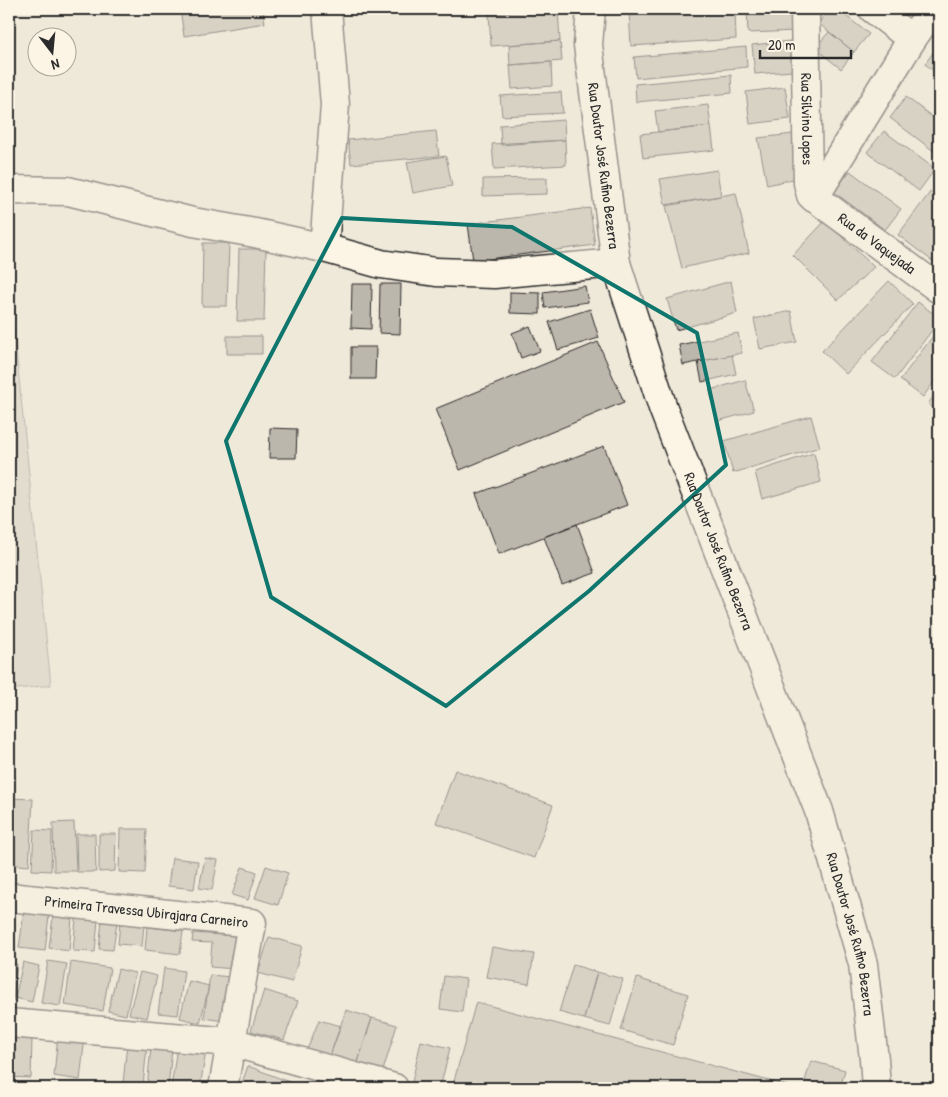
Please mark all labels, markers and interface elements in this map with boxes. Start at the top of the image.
north arrow [28,28,78,78]
scale bar [760,28,852,60]
text: 20 m [768,34,795,55]
text: N [49,55,62,75]
street label: Rua Silvino Lopes [796,73,819,165]
street label: Rua Doutor José Rufino Bezerra [583,82,625,250]
street label: Rua da Vaquejada [834,207,920,279]
street label: Rua Doutor José Rufino Bezerra [679,469,759,633]
street label: Rua Doutor José Rufino Bezerra [822,850,880,1017]
street label: Primeira Travessa Ubirajara Carneiro [43,890,249,933]

